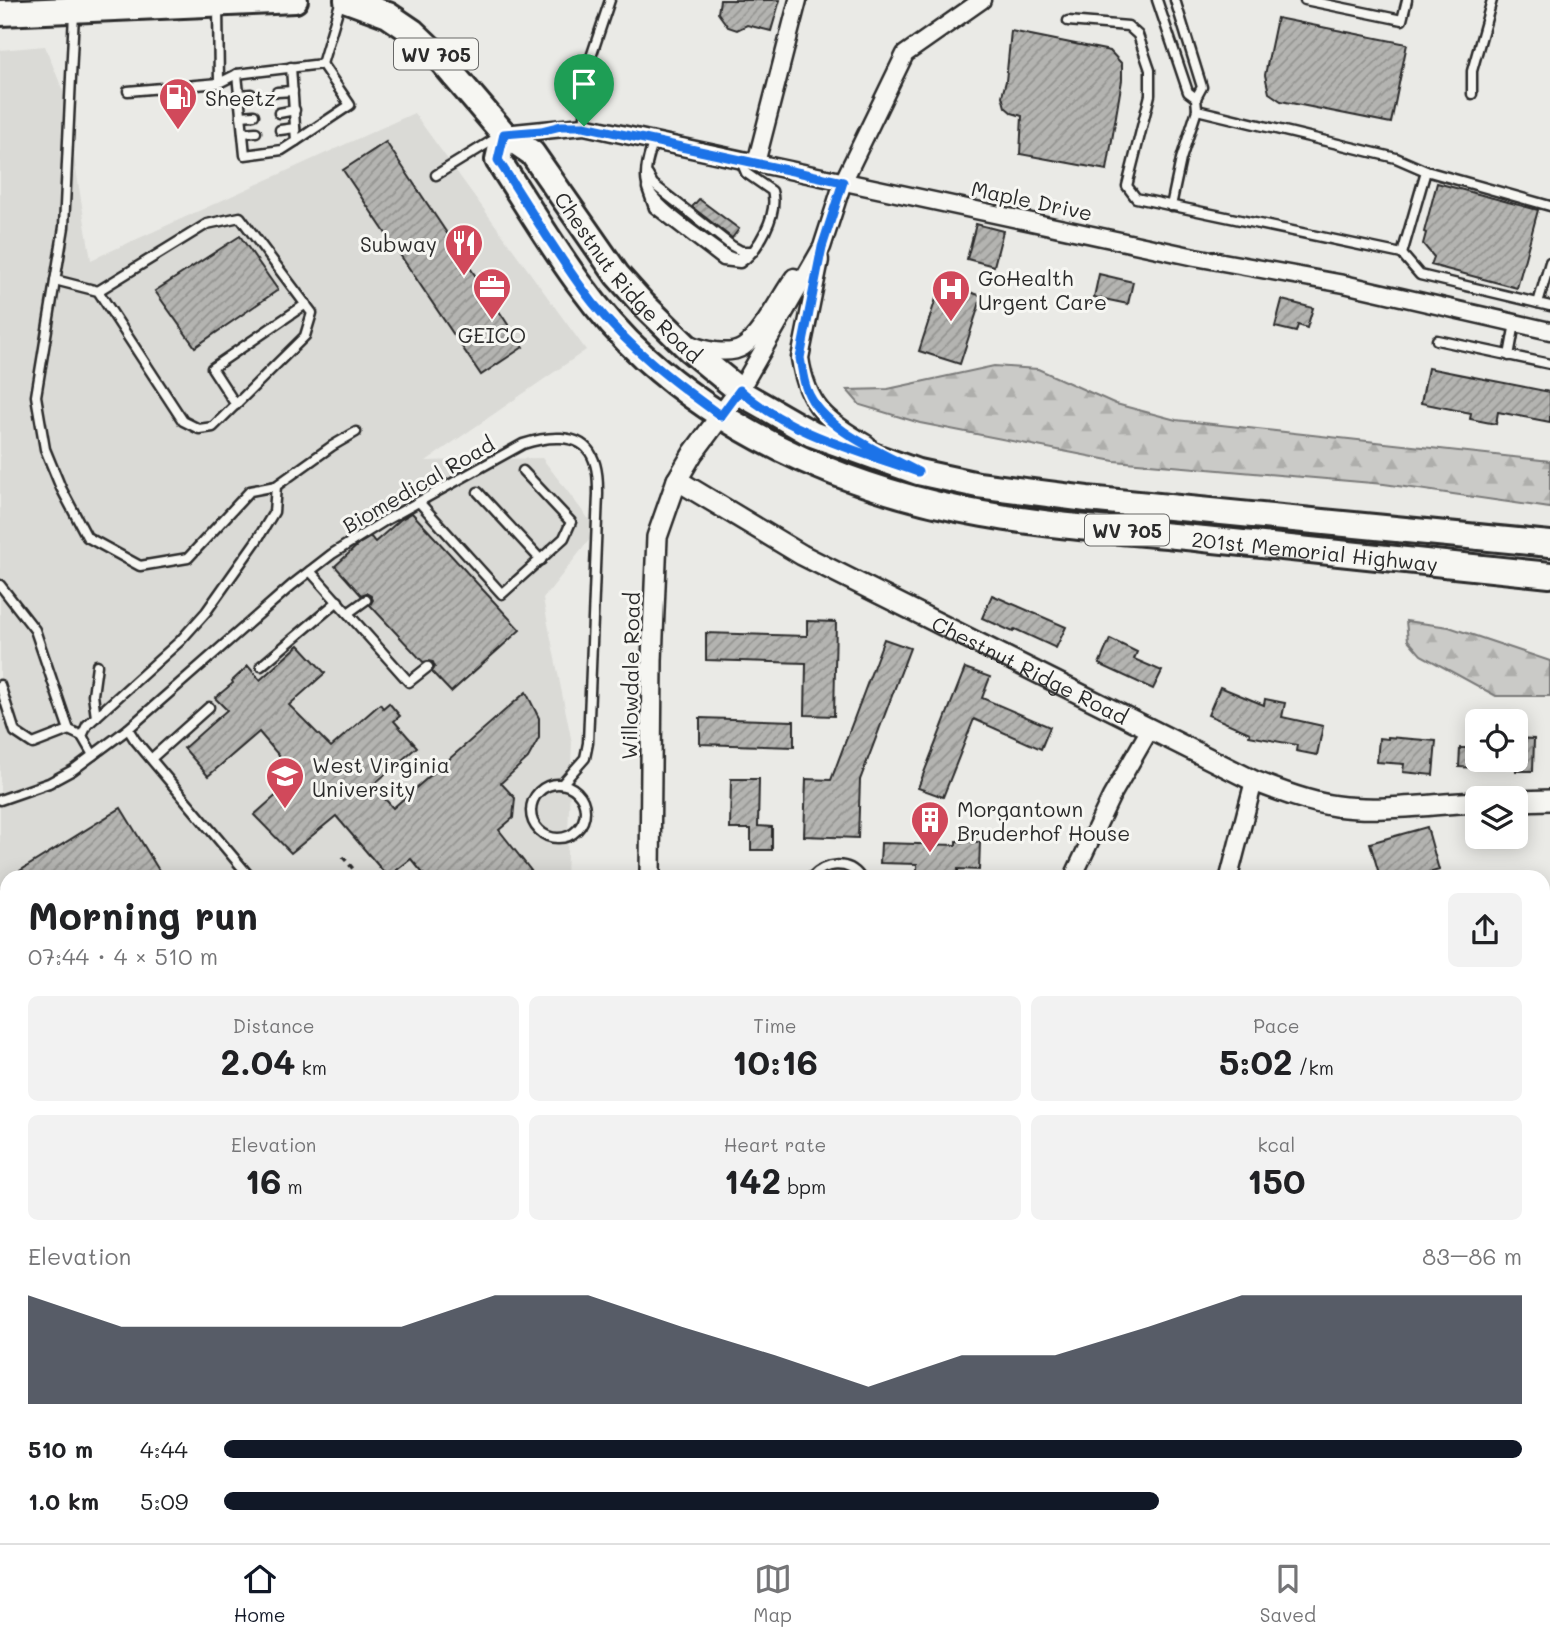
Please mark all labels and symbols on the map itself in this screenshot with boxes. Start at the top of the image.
road number: WV 705 [394,38,478,70]
pin [554,54,614,126]
fuel station icon: Sheetz [157,76,199,131]
place label: Sheetz [205,84,276,111]
street label: Maple Drive [969,174,1095,226]
street label: Chestnut Ridge Road [549,186,708,368]
restaurant icon: Subway [443,222,485,277]
place label: Subway [360,230,437,257]
place label: GoHealth Urgent Care [978,264,1107,315]
office icon: GEICO [471,266,513,321]
hospital icon: GoHealth Urgent Care [930,268,972,323]
place label: GEICO [458,321,526,348]
street label: Biomedical Road [337,430,499,538]
road number: WV 705 [1085,514,1169,545]
street label: 201st Memorial Highway [1191,524,1439,577]
street label: Willowdale Road [615,592,645,760]
street label: Chestnut Ridge Road [928,609,1133,730]
place label: West Virginia University [312,751,450,802]
school or university icon: West Virginia University [264,755,306,810]
place label: Morgantown Bruderhof House [957,795,1130,846]
building icon: Morgantown Bruderhof House [909,799,951,854]

